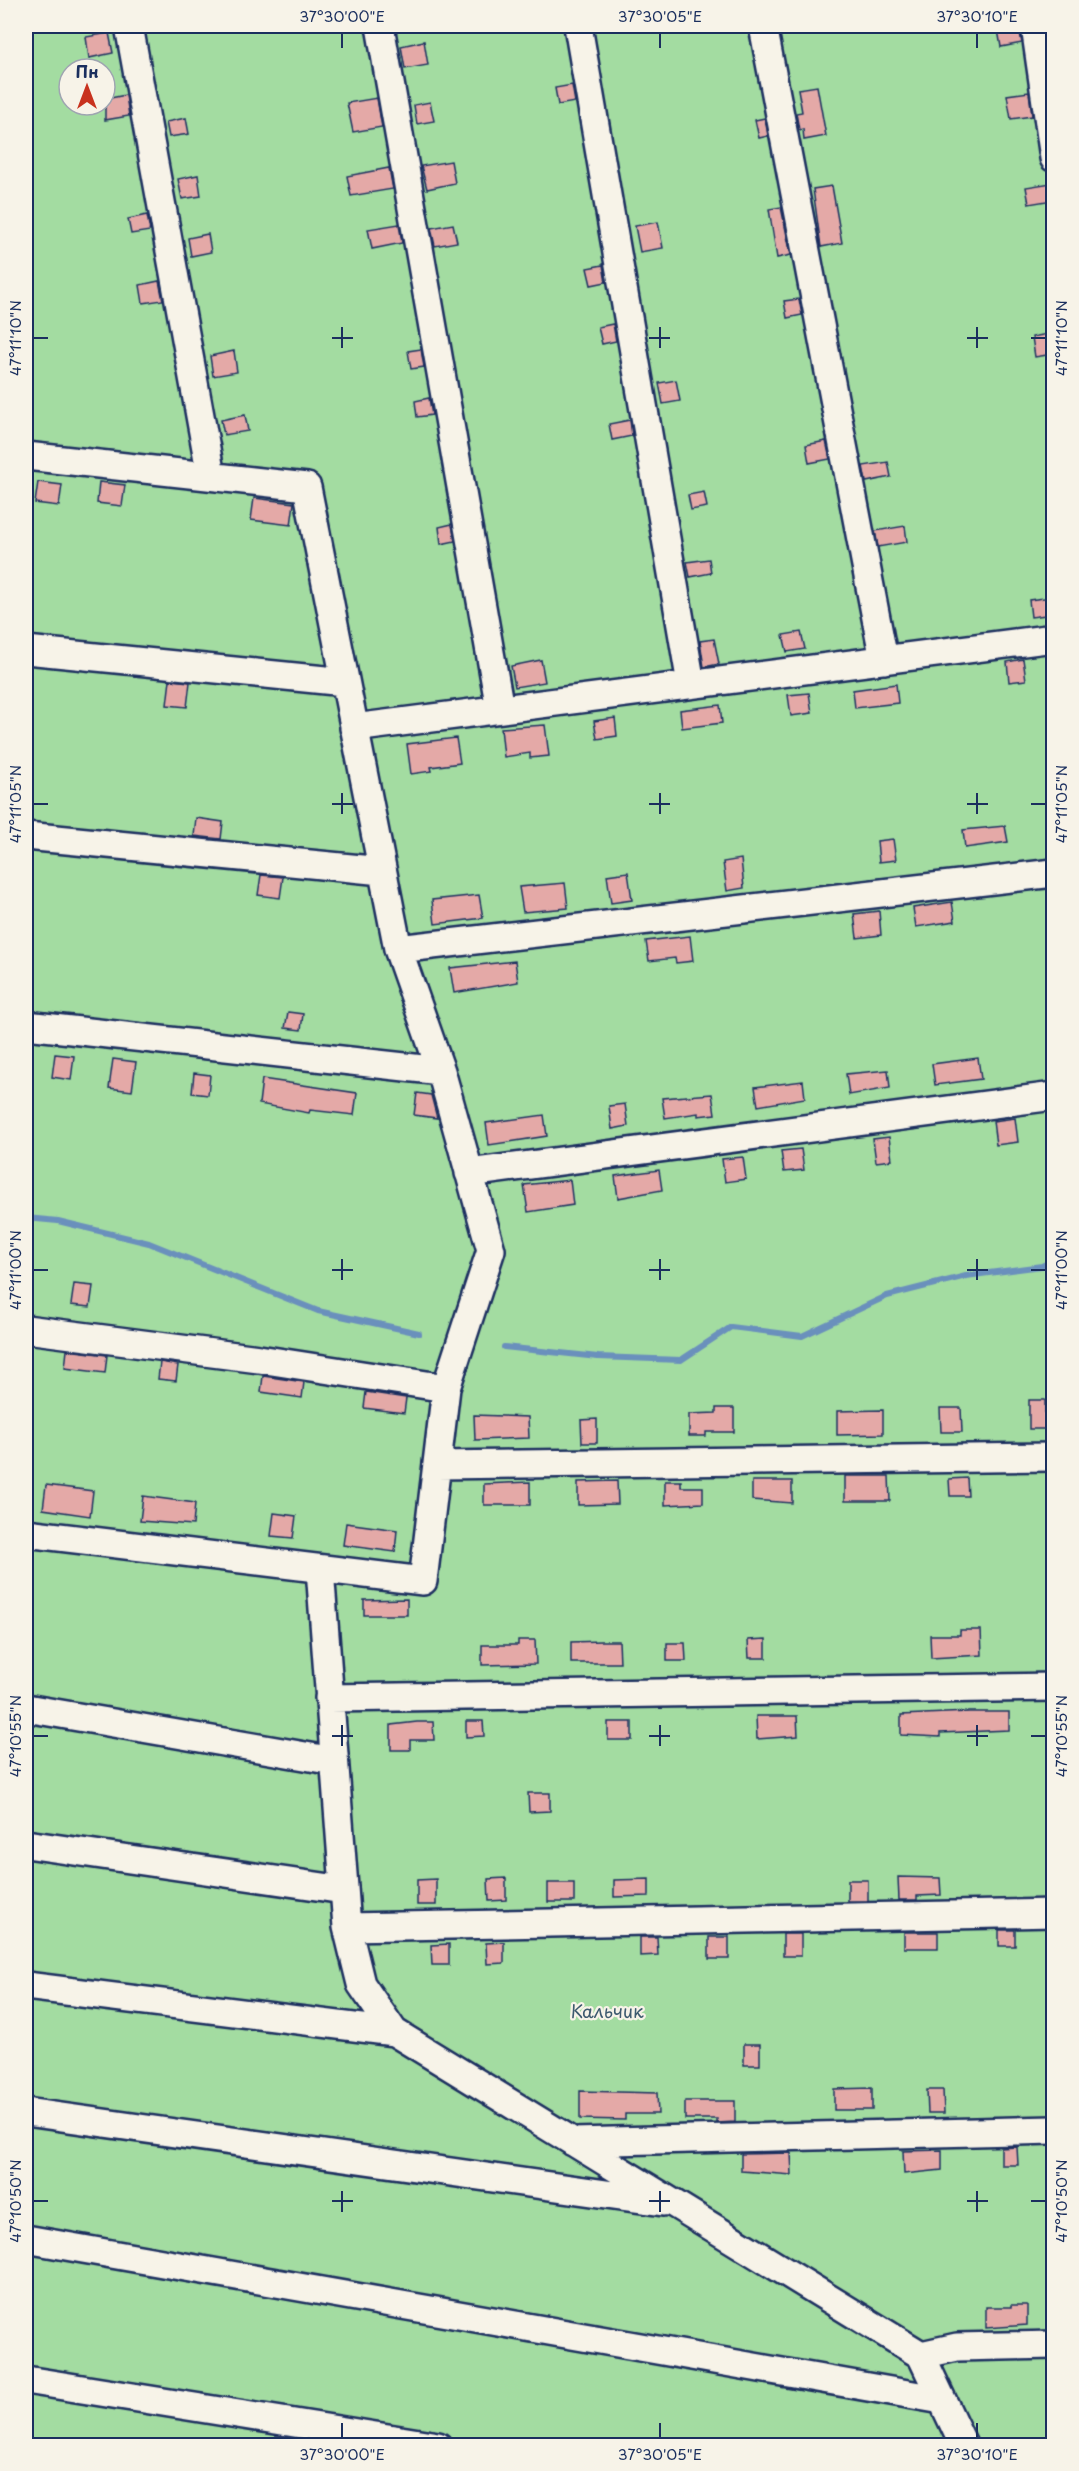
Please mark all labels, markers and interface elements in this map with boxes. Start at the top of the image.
text: 37°30'00"E [299,4,385,27]
text: 37°30'05"E [618,4,702,27]
text: 37°30'10"E [936,4,1018,27]
north arrow [57,57,117,117]
text: Пн [75,59,99,83]
text: 47°11'10"N [3,300,26,376]
text: 47°11'10"N [1049,300,1072,376]
text: 47°11'05"N [3,765,26,843]
text: 47°11'05"N [1049,765,1072,843]
text: 47°11'00"N [3,1230,26,1310]
text: 47°11'00"N [1049,1230,1072,1310]
text: 47°10'55"N [3,1695,26,1777]
text: 47°10'55"N [1049,1695,1072,1777]
park label: Кальчик [570,1997,644,2024]
text: 47°10'50"N [3,2159,26,2243]
text: 47°10'50"N [1049,2159,1072,2243]
text: 37°30'00"E [299,2442,385,2465]
text: 37°30'05"E [618,2442,702,2465]
text: 37°30'10"E [936,2442,1018,2465]

